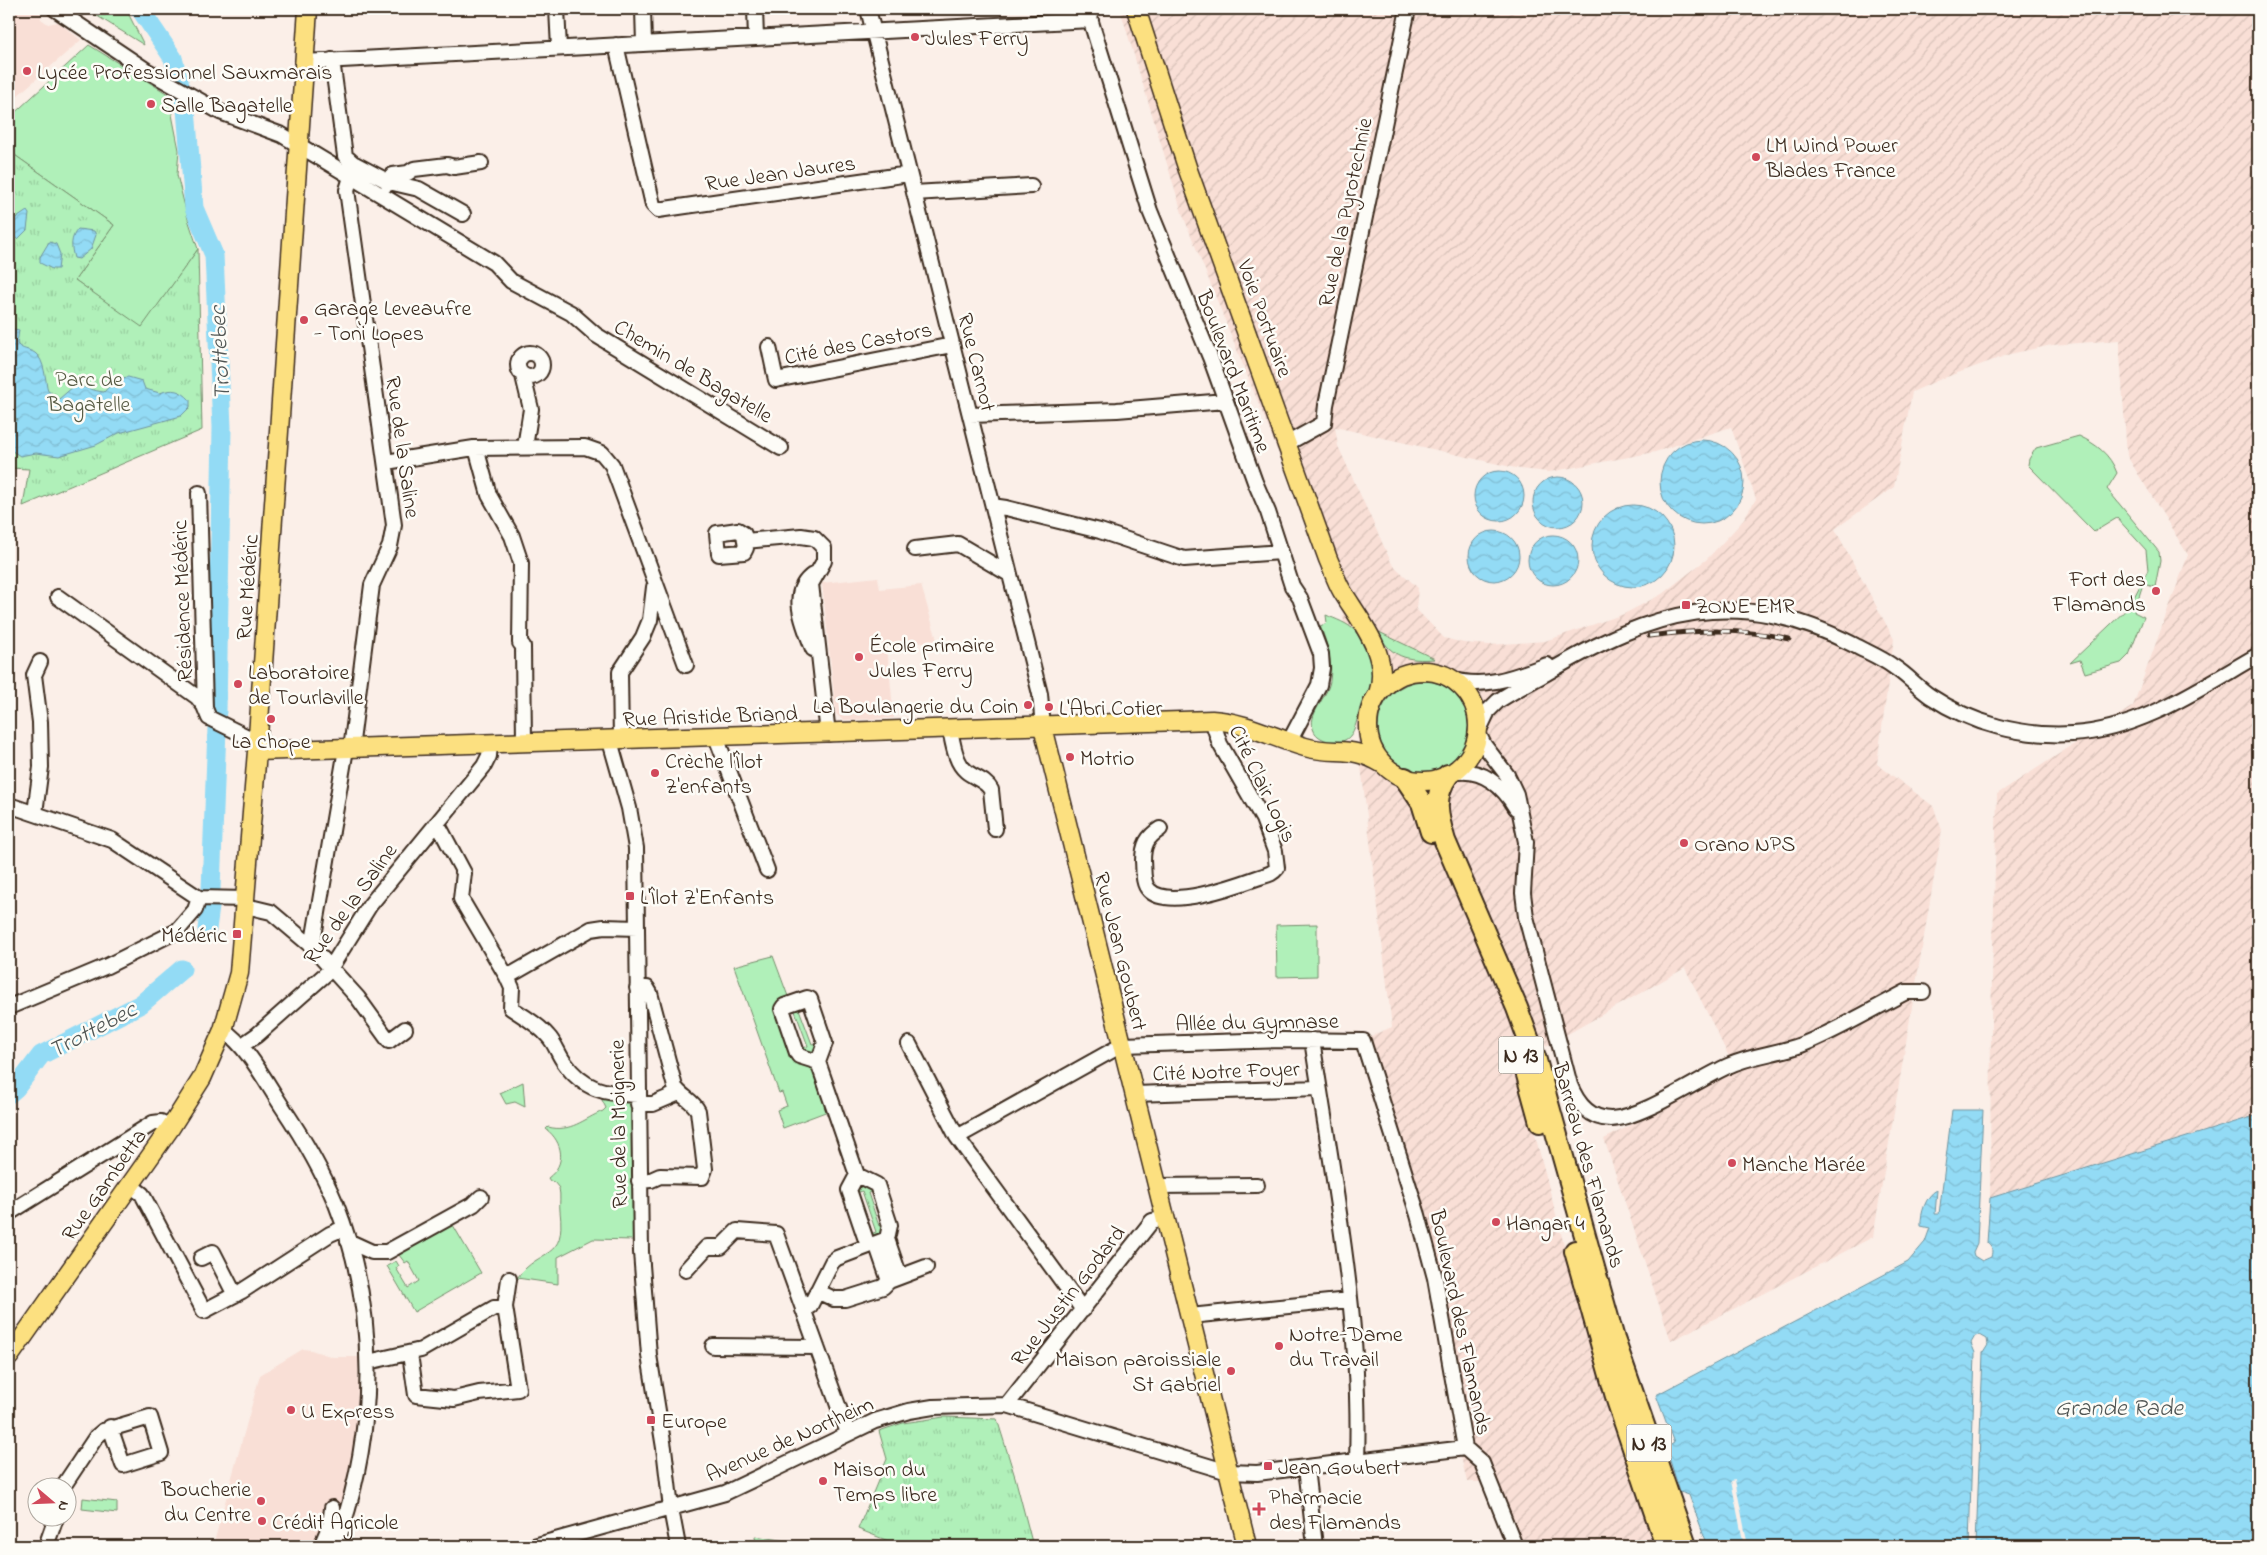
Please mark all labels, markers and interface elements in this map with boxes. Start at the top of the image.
place label: Jules Ferry [925,24,1029,57]
marker: Jules Ferry [909,31,921,43]
place label: Lycée Professionnel Sauxmarais [37,58,332,91]
marker: Lycée Professionnel Sauxmarais [21,65,33,77]
place label: Salle Bagatelle [161,91,293,124]
marker: Salle Bagatelle [145,98,157,110]
street label: Rue de la Pyrotechnie [1311,115,1384,310]
place label: LM Wind Power Blades France [1765,131,1898,188]
street label: Rue Jean Jaures [703,149,858,201]
marker: LM Wind Power Blades France [1750,151,1762,163]
street label: Voie Portuaire [1227,255,1299,383]
street label: Boulevard Maritime [1186,285,1278,458]
place label: Garage Leveaufre - Toni Lopes [314,294,471,351]
water label: Trottebec [201,303,241,401]
street label: Rue Carnot [947,310,1003,416]
street label: Chemin de Bagatelle [606,312,778,434]
marker: Garage Leveaufre - Toni Lopes [298,314,310,326]
street label: Cité des Castors [782,315,935,375]
park label: Parc de Bagatelle [47,365,131,423]
street label: Rue de la Saline [375,374,427,521]
street label: Résidence Médéric [165,519,203,682]
street label: Rue Médéric [229,533,269,641]
place label: Fort des Flamands [2052,565,2146,622]
marker: Fort des Flamands [2150,585,2162,597]
place label: ZONE EMR [1696,592,1795,624]
marker: ZONE EMR [1680,599,1692,611]
place label: École primaire Jules Ferry [869,631,994,689]
marker: École primaire Jules Ferry [853,651,865,663]
place label: Laboratoire de Tourlaville [248,658,364,715]
marker: Laboratoire de Tourlaville [232,678,244,690]
place label: La Boulangerie du Coin [813,692,1018,725]
place label: L'Abri Cotier [1059,694,1163,726]
street label: Rue Aristide Briand [622,699,798,737]
marker: La Boulangerie du Coin [1022,699,1034,711]
marker: L'Abri Cotier [1043,701,1055,713]
marker: La chope [265,713,277,725]
street label: Cité Clair Logis [1218,720,1304,849]
place label: La chope [231,727,311,759]
place label: Motrio [1080,744,1134,776]
place label: Crèche l'Îlot Z'enfants [665,747,764,804]
marker: Motrio [1064,751,1076,763]
marker: Crèche l'Îlot Z'enfants [649,767,661,779]
place label: Orano NPS [1694,830,1795,862]
street label: Rue de la Saline [296,837,407,972]
marker: Orano NPS [1678,837,1690,849]
street label: Rue Jean Goubert [1084,869,1154,1035]
place label: L'Îlot Z'Enfants [640,883,774,915]
marker: L'Îlot Z'Enfants [624,890,636,902]
place label: Médéric [161,921,227,953]
marker: Médéric [231,928,243,940]
water label: Trottebec [43,993,144,1069]
street label: Allée du Gymnase [1175,1007,1339,1042]
road number: N 13 [1498,1036,1544,1074]
street label: Rue de la Moignerie [603,1039,638,1209]
street label: Cité Notre Foyer [1152,1054,1300,1093]
street label: Barreau des Flamands [1542,1058,1632,1272]
street label: Rue Gambetta [55,1123,156,1249]
place label: Manche Marée [1742,1150,1866,1182]
marker: Manche Marée [1726,1157,1738,1169]
street label: Boulevard des Flamands [1419,1206,1499,1438]
place label: Hangar 4 [1506,1209,1585,1242]
marker: Hangar 4 [1490,1216,1502,1228]
street label: Rue Justin Godard [1004,1220,1135,1374]
place label: Notre-Dame du Travail [1289,1320,1403,1377]
marker: Notre-Dame du Travail [1273,1340,1285,1352]
place label: Maison paroissiale St Gabriel [1055,1345,1221,1402]
marker: Maison paroissiale St Gabriel [1225,1365,1237,1377]
street label: Avenue de Northeim [701,1389,879,1492]
water label: Grande Rade [2055,1392,2184,1427]
place label: U Express [301,1397,395,1429]
marker: U Express [285,1404,297,1416]
place label: Europe [661,1407,727,1439]
marker: Europe [645,1414,657,1426]
road number: N 13 [1626,1425,1672,1462]
place label: Jean Goubert [1278,1453,1401,1485]
place label: Maison du Temps libre [833,1455,937,1512]
marker: Jean Goubert [1262,1460,1274,1472]
place label: Boucherie du Centre [161,1475,251,1532]
marker: Maison du Temps libre [817,1475,829,1487]
north arrow [28,1478,78,1528]
place label: Pharmacie des Flamands [1269,1483,1401,1540]
marker: Boucherie du Centre [255,1495,267,1507]
text: N [51,1498,74,1514]
marker: Pharmacie des Flamands [1253,1503,1265,1515]
place label: Crédit Agricole [272,1508,398,1541]
marker: Crédit Agricole [256,1515,268,1527]

